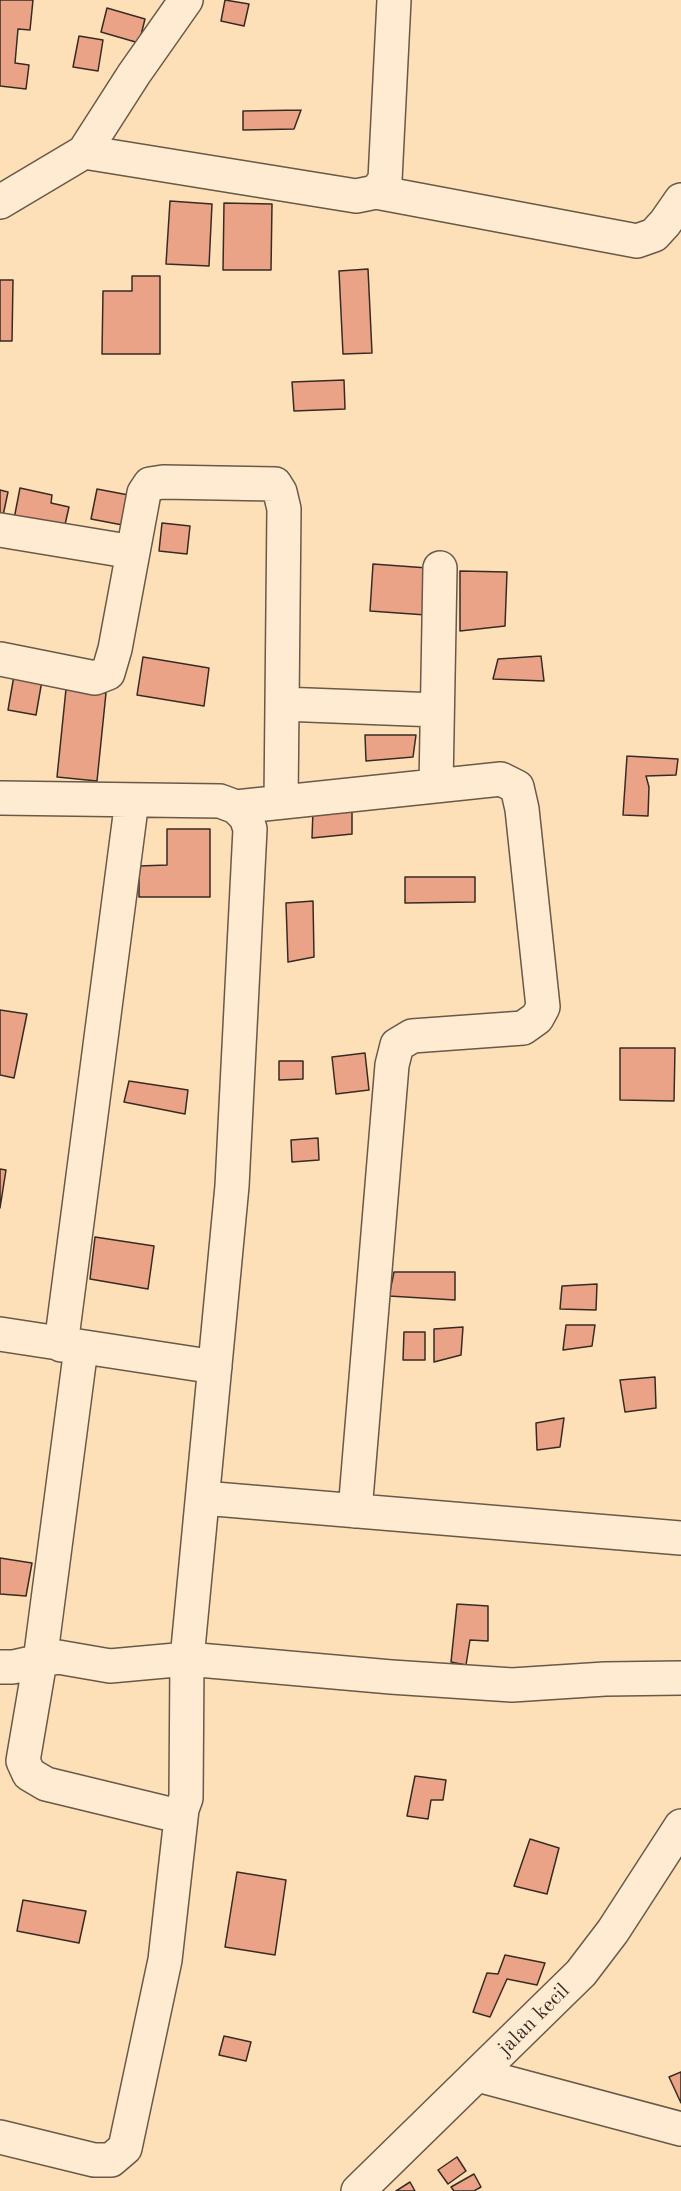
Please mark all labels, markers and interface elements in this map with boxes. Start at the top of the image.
street label: jalan kecil [493,1979,575,2061]

